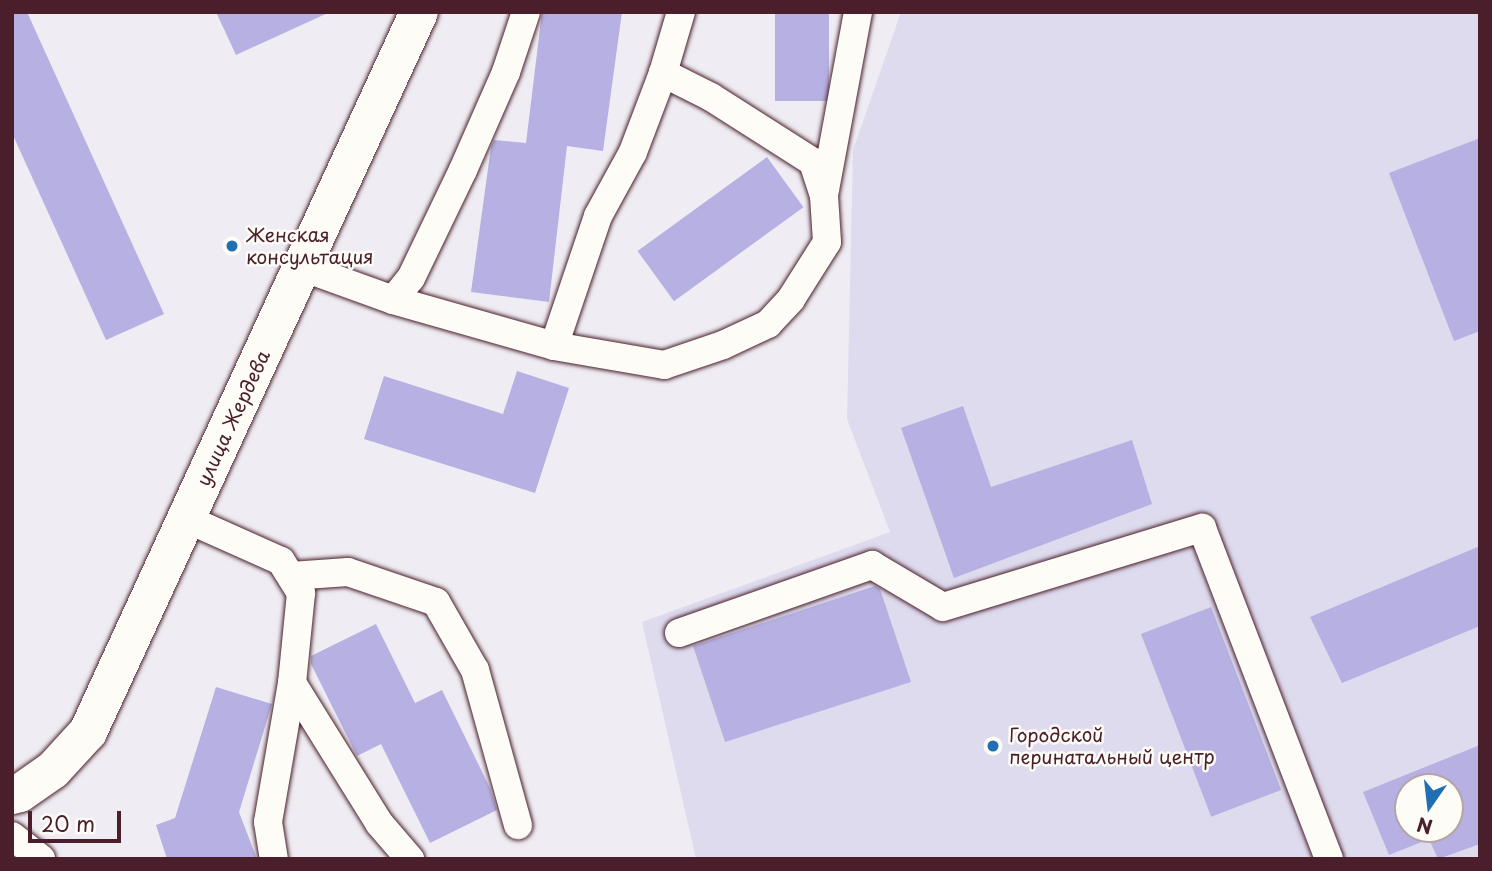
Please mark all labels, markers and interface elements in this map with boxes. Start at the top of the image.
place label: Женская консультация [246,224,374,268]
marker: Женская консультация [224,238,240,254]
street label: улица Жердева [191,346,275,490]
place label: Городской перинатальный центр [1009,724,1215,768]
marker: Городской перинатальный центр [983,736,1003,756]
north arrow [1394,773,1464,843]
scale bar [32,798,124,842]
text: 20 m [41,807,95,839]
text: N [1414,811,1435,842]

